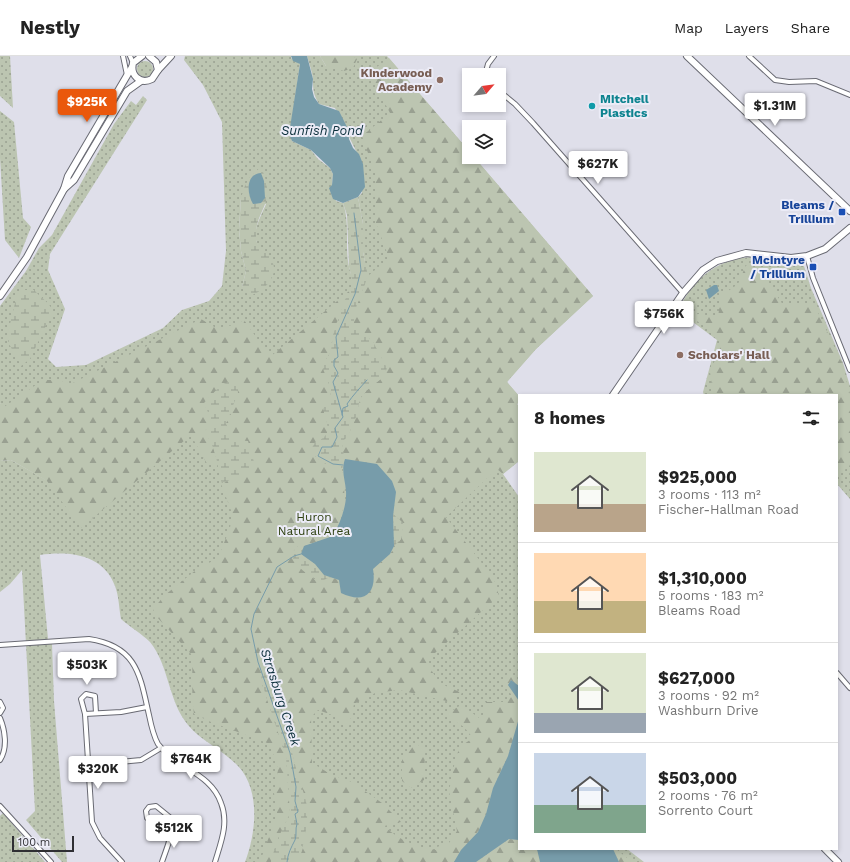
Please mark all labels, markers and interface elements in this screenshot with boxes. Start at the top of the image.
text: Nestly [20,16,80,39]
text: Map [674,20,703,36]
text: Layers [725,20,769,36]
text: Share [791,20,830,36]
place label: Kinderwood Academy [361,66,432,94]
north arrow [462,68,506,112]
map controls [462,68,506,164]
marker: Kinderwood Academy [435,75,445,85]
pin: $925K [59,89,115,123]
place label: Mitchell Plastics [600,92,649,120]
pin: $1.31M [742,93,808,127]
text: $925K [67,94,107,109]
text: $1.31M [754,98,796,113]
marker: Mitchell Plastics [587,101,597,111]
button: layers [462,120,506,164]
water label: Sunfish Pond [281,123,364,138]
pin: $627K [570,151,626,185]
text: $627K [578,156,618,171]
place label: Bleams / Trillium [781,198,834,226]
marker: Bleams / Trillium [837,207,847,217]
place label: McIntyre / Trillium [750,253,805,281]
marker: McIntyre / Trillium [808,262,818,272]
pin: $756K [636,301,692,335]
text: $756K [644,306,684,321]
place label: Scholars' Hall [688,348,770,362]
marker: Scholars' Hall [675,350,685,360]
icon: filters [800,407,822,429]
text: 8 homes [534,408,605,428]
text: $925,000 [658,467,737,487]
icon: home [566,468,614,516]
text: 3 rooms · 113 m² [658,487,761,502]
text: Fischer-Hallman Road [658,502,799,517]
park label: Huron Natural Area [278,510,350,538]
text: $1,310,000 [658,568,747,588]
icon: home [566,569,614,617]
text: 5 rooms · 183 m² [658,588,763,603]
text: Bleams Road [658,603,741,618]
water label: Strasburg Creek [258,647,304,749]
pin: $503K [59,652,115,686]
text: $503K [67,657,107,672]
text: $627,000 [658,668,735,688]
icon: home [566,669,614,717]
text: 3 rooms · 92 m² [658,688,759,703]
text: Washburn Drive [658,703,759,718]
pin: $764K [163,746,219,780]
text: $764K [170,751,212,766]
pin: $320K [70,756,126,790]
text: $320K [77,761,119,776]
text: $503,000 [658,768,737,788]
icon: home [566,769,614,817]
text: 2 rooms · 76 m² [658,788,758,803]
text: Sorrento Court [658,803,753,818]
pin: $512K [146,815,202,849]
text: $512K [155,820,193,835]
scale bar [12,834,74,853]
text: 100 m [18,836,50,849]

